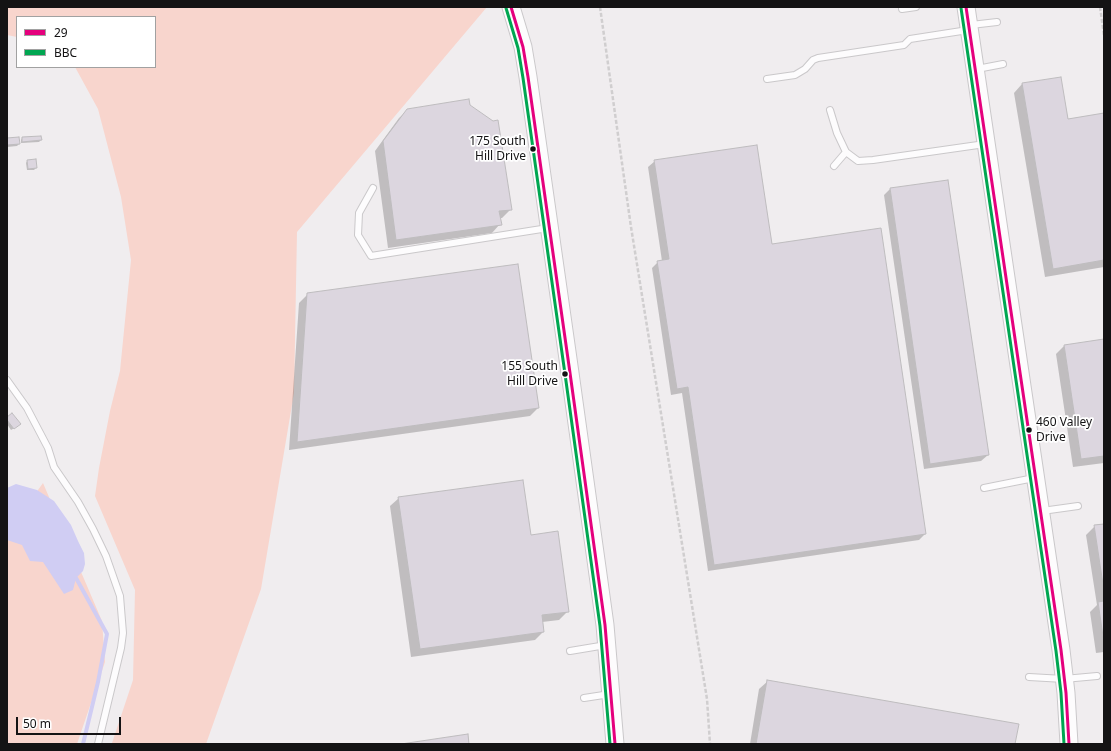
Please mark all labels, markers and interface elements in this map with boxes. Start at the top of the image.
legend [16,16,156,68]
text: 29 [54,24,68,41]
text: BBC [54,44,77,61]
place label: 175 South Hill Drive [469,135,526,163]
marker: 175 South Hill Drive [528,144,538,154]
place label: 155 South Hill Drive [501,360,558,388]
marker: 155 South Hill Drive [560,369,570,379]
place label: 460 Valley Drive [1036,416,1092,444]
marker: 460 Valley Drive [1024,425,1034,435]
scale bar [18,709,123,735]
text: 50 m [23,715,51,732]

